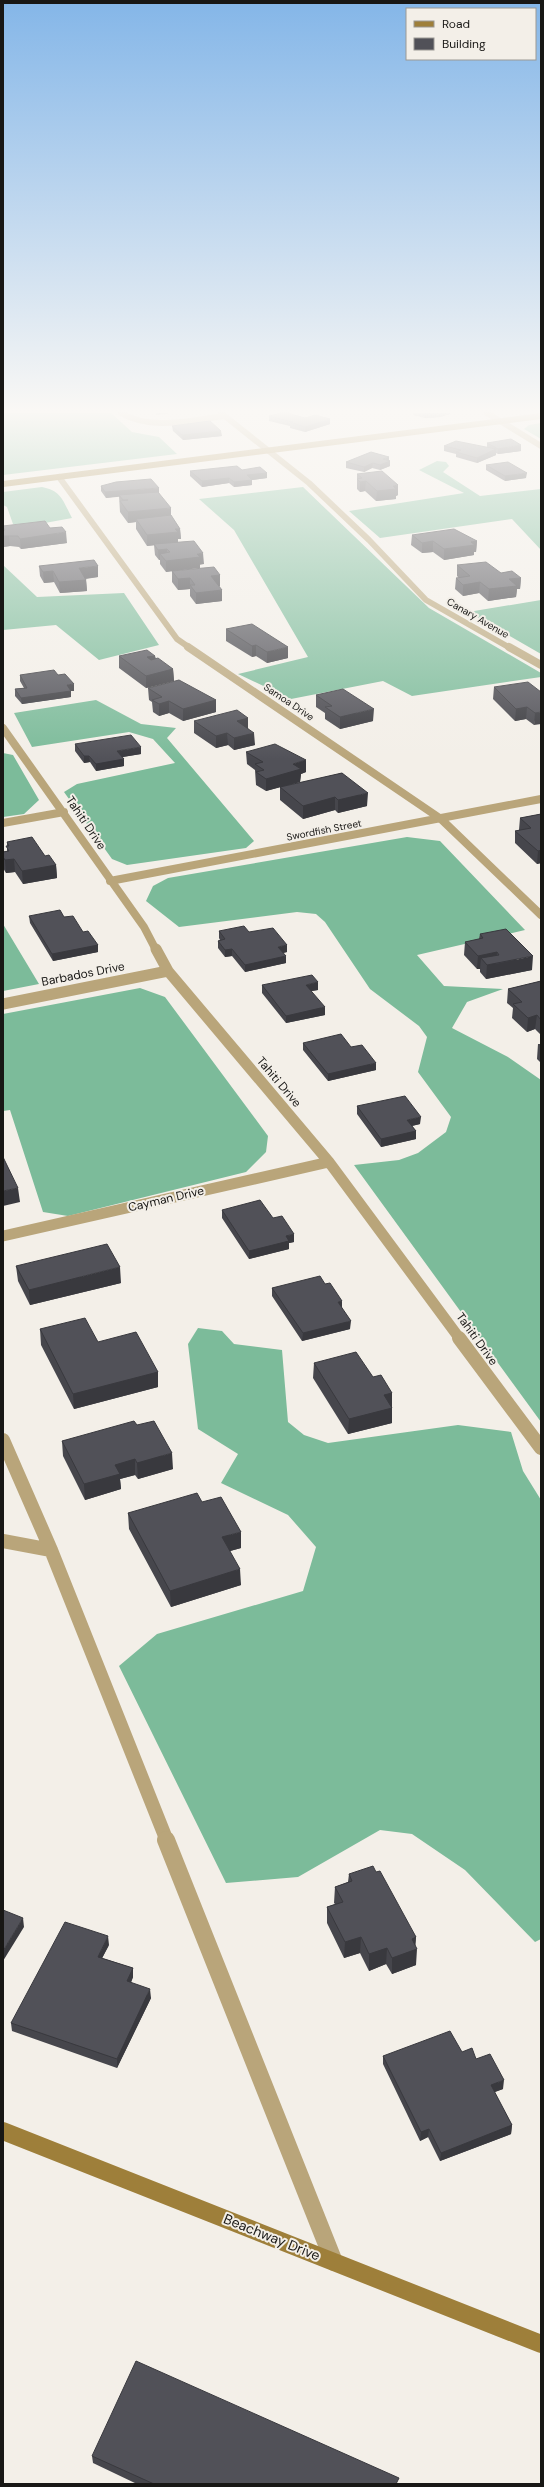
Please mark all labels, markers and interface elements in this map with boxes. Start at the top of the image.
legend [406,8,536,60]
text: Road [442,16,470,32]
text: Building [442,36,486,52]
street label: Canary Avenue [445,595,512,641]
street label: Samoa Drive [261,680,317,724]
street label: Tahiti Drive [62,793,110,853]
street label: Swordfish Street [285,816,363,844]
street label: Barbados Drive [40,958,126,990]
street label: Tahiti Drive [253,1053,305,1111]
street label: Cayman Drive [127,1182,206,1215]
street label: Tahiti Drive [452,1309,502,1369]
street label: Beachway Drive [221,2209,323,2265]

